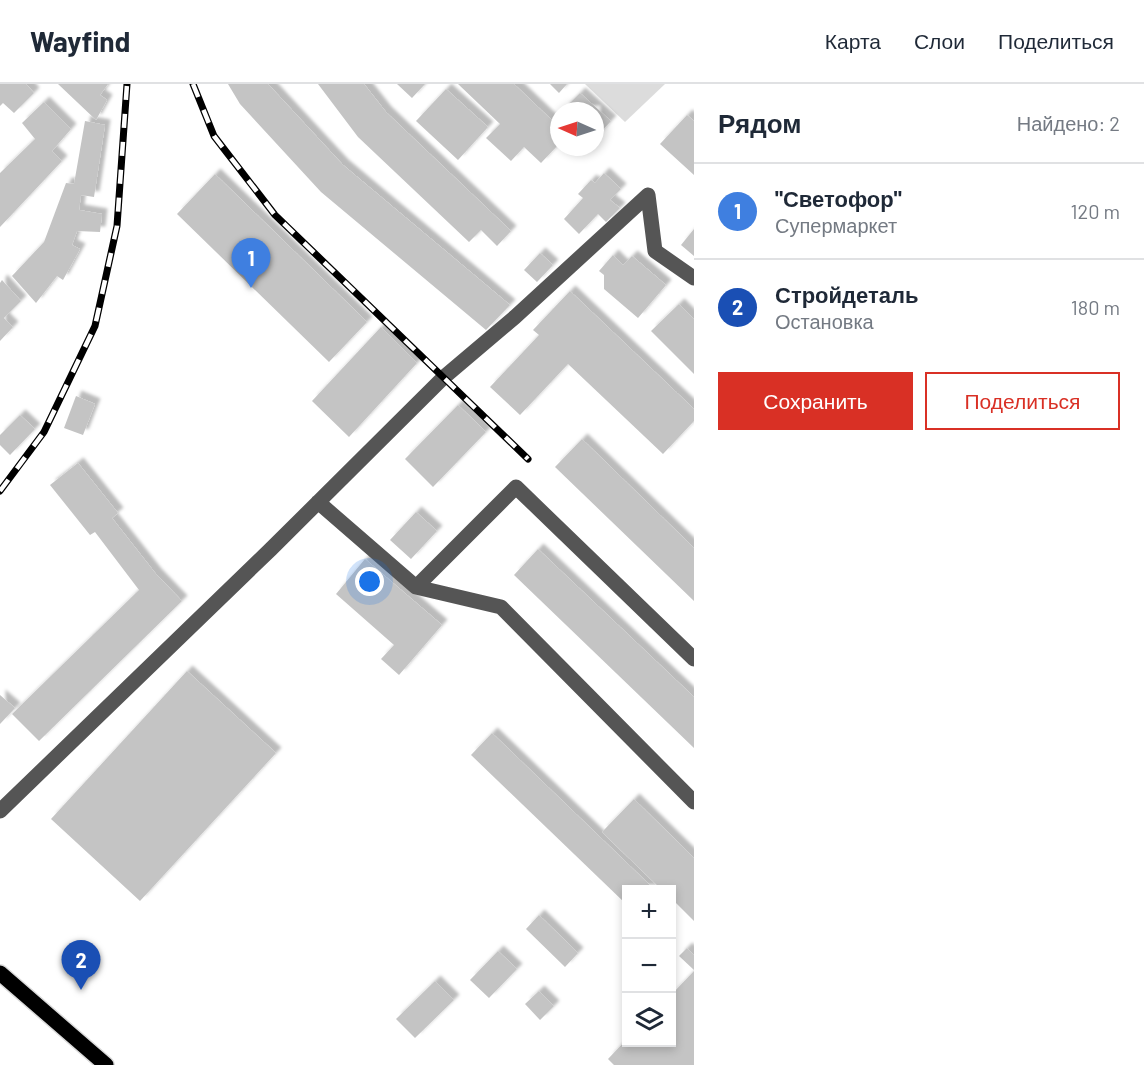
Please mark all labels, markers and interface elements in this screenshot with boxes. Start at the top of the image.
text: Wayfind [30,24,130,58]
text: Карта [825,28,881,53]
text: Слои [914,28,965,53]
text: Поделиться [998,28,1114,53]
north arrow [550,102,604,156]
text: Рядом [718,107,801,138]
text: Найдено: 2 [1017,111,1120,135]
text: "Светофор" [775,185,902,211]
text: 1 [734,199,741,223]
text: 120 m [1070,199,1120,223]
text: Супермаркет [775,213,897,237]
pin: 1 [232,238,270,288]
text: Стройдеталь [775,281,918,307]
text: 2 [732,295,743,319]
text: 180 m [1071,295,1120,319]
text: Остановка [775,309,874,333]
button: Сохранить [718,372,913,430]
button: Поделиться [925,372,1120,430]
your location [355,567,384,596]
map controls [622,885,676,1047]
button: + [622,885,676,939]
button: − [622,939,676,993]
pin: 2 [62,940,100,990]
button: layers [622,993,676,1047]

